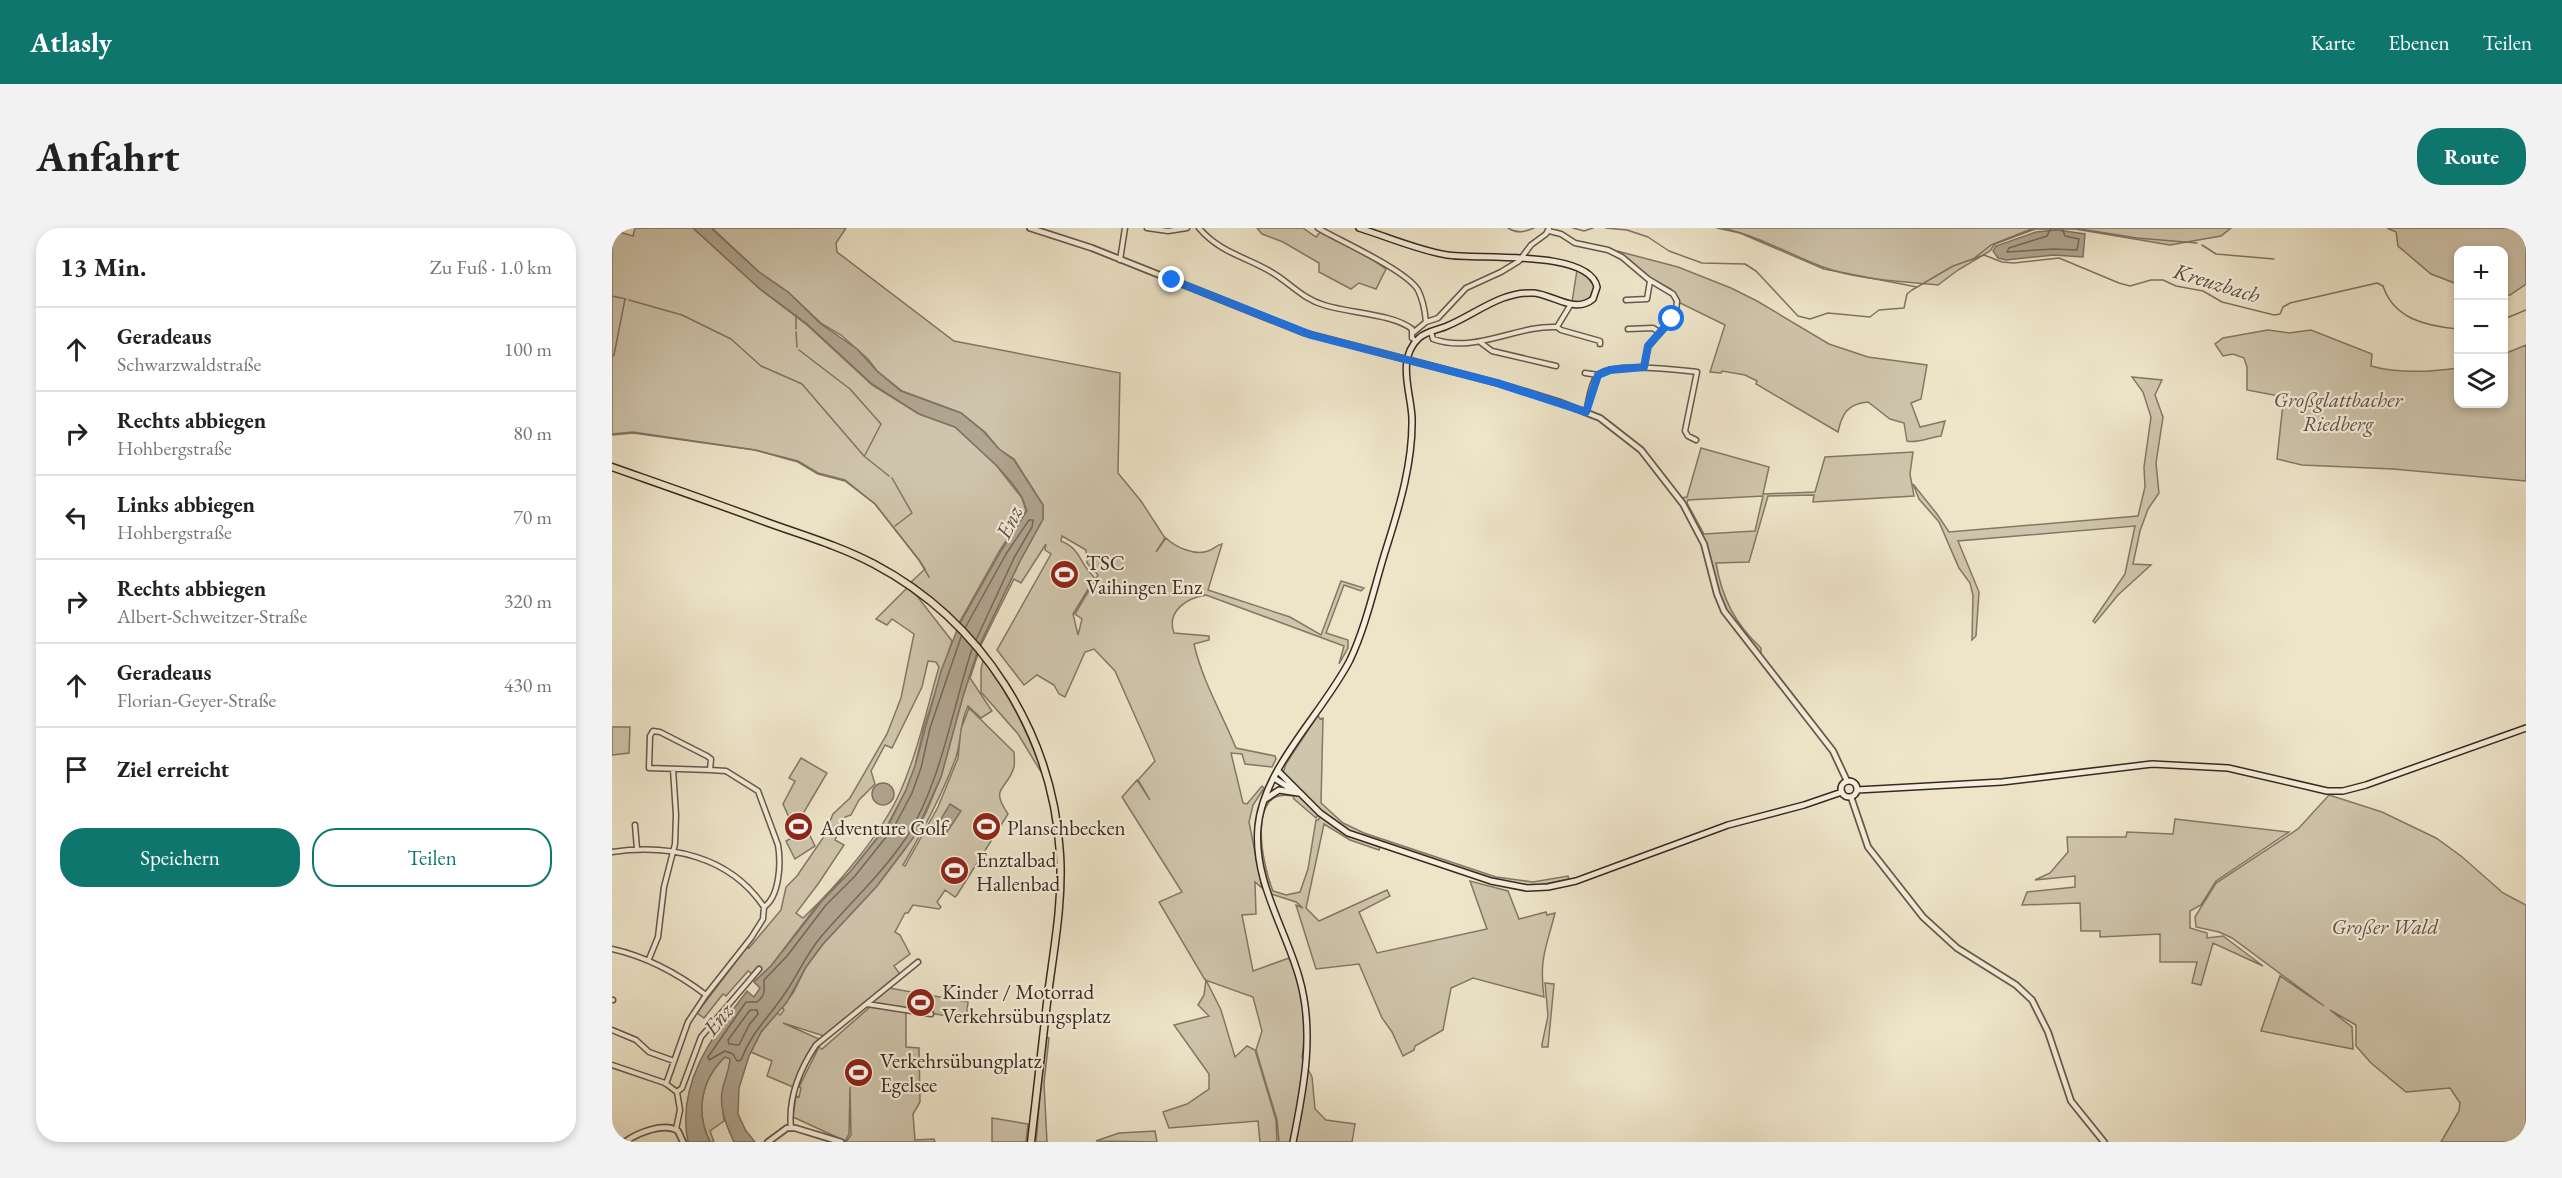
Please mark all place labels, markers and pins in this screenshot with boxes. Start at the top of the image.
place label: TSC Vaihingen Enz [1086,549,1202,600]
sports icon: TSC Vaihingen Enz [1049,558,1081,590]
sports icon: Adventure Golf [783,811,815,843]
sports icon: Planschbecken [970,811,1002,843]
place label: Adventure Golf [819,814,950,841]
place label: Planschbecken [1007,814,1126,841]
place label: Enztalbad Hallenbad [976,846,1061,897]
sports icon: Enztalbad Hallenbad [939,855,971,887]
place label: Kinder / Motorrad Verkehrsübungsplatz [942,978,1110,1029]
sports icon: Kinder / Motorrad Verkehrsübungsplatz [905,987,937,1019]
place label: Verkehrsübungplatz Egelsee [880,1047,1042,1098]
sports icon: Verkehrsübungplatz Egelsee [843,1056,875,1088]

